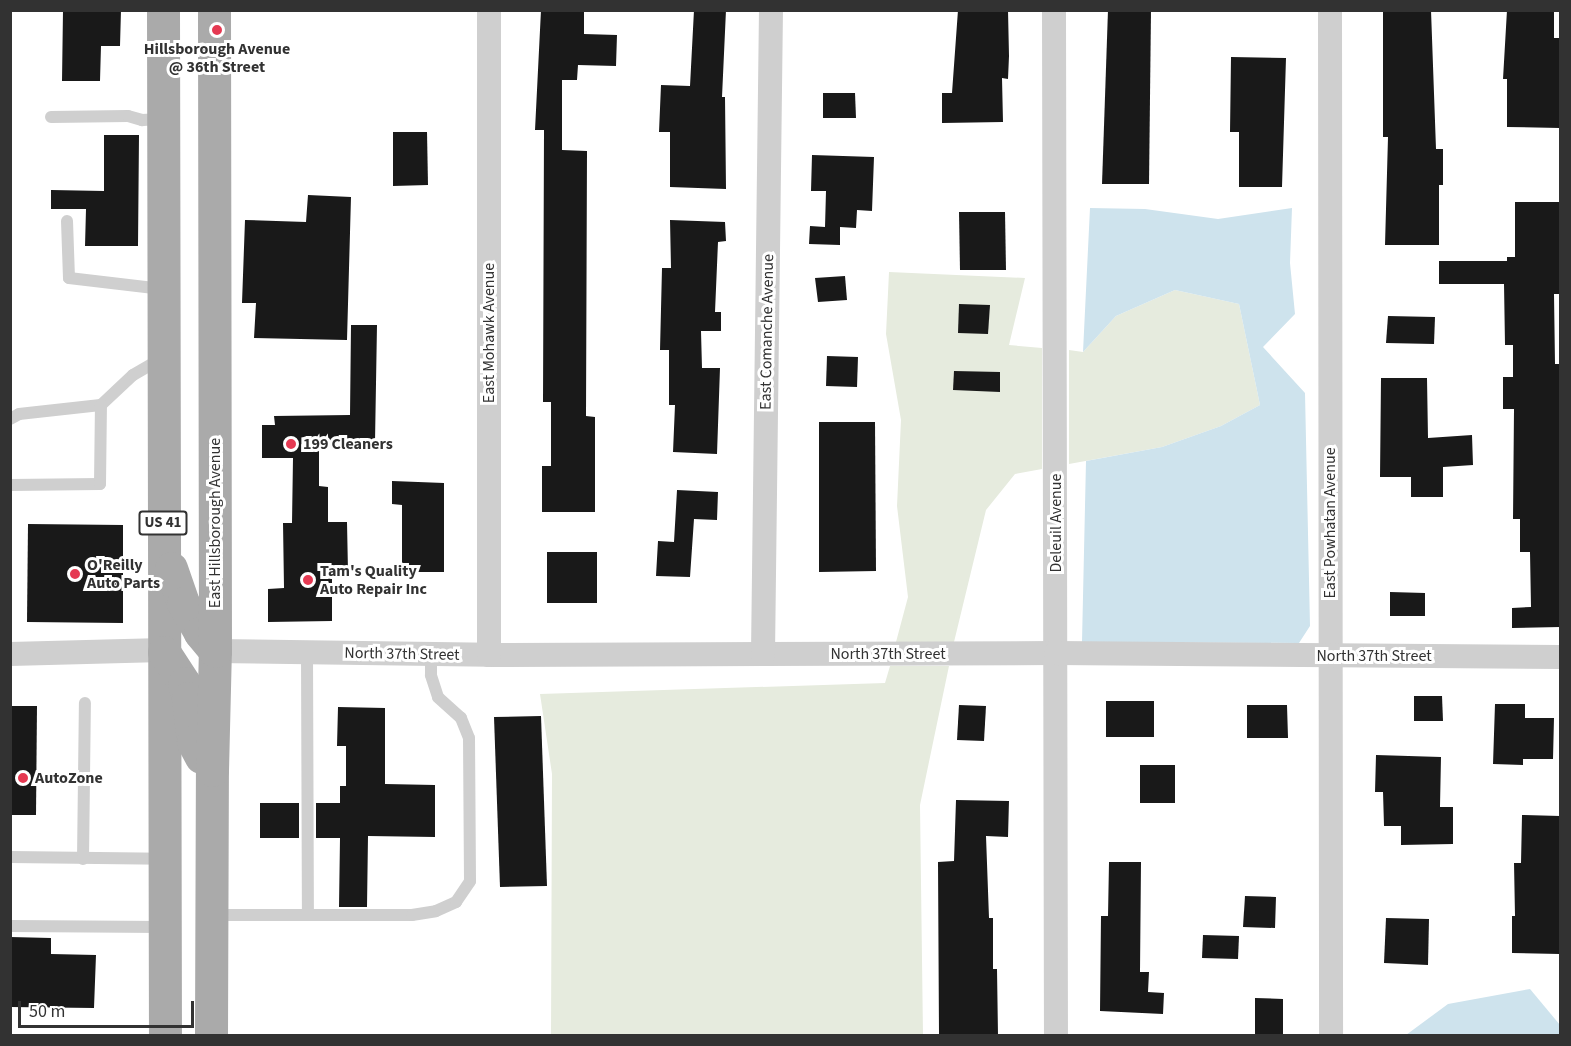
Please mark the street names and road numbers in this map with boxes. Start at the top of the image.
street label: East Comanche Avenue [756,254,778,410]
street label: East Mohawk Avenue [479,263,499,403]
street label: East Hillsborough Avenue [205,438,225,608]
street label: East Powhatan Avenue [1320,447,1340,599]
street label: Deleuil Avenue [1046,473,1066,573]
road number: US 41 [138,511,188,535]
street label: North 37th Street [344,643,460,665]
street label: North 37th Street [830,644,946,664]
street label: North 37th Street [1316,646,1432,666]

